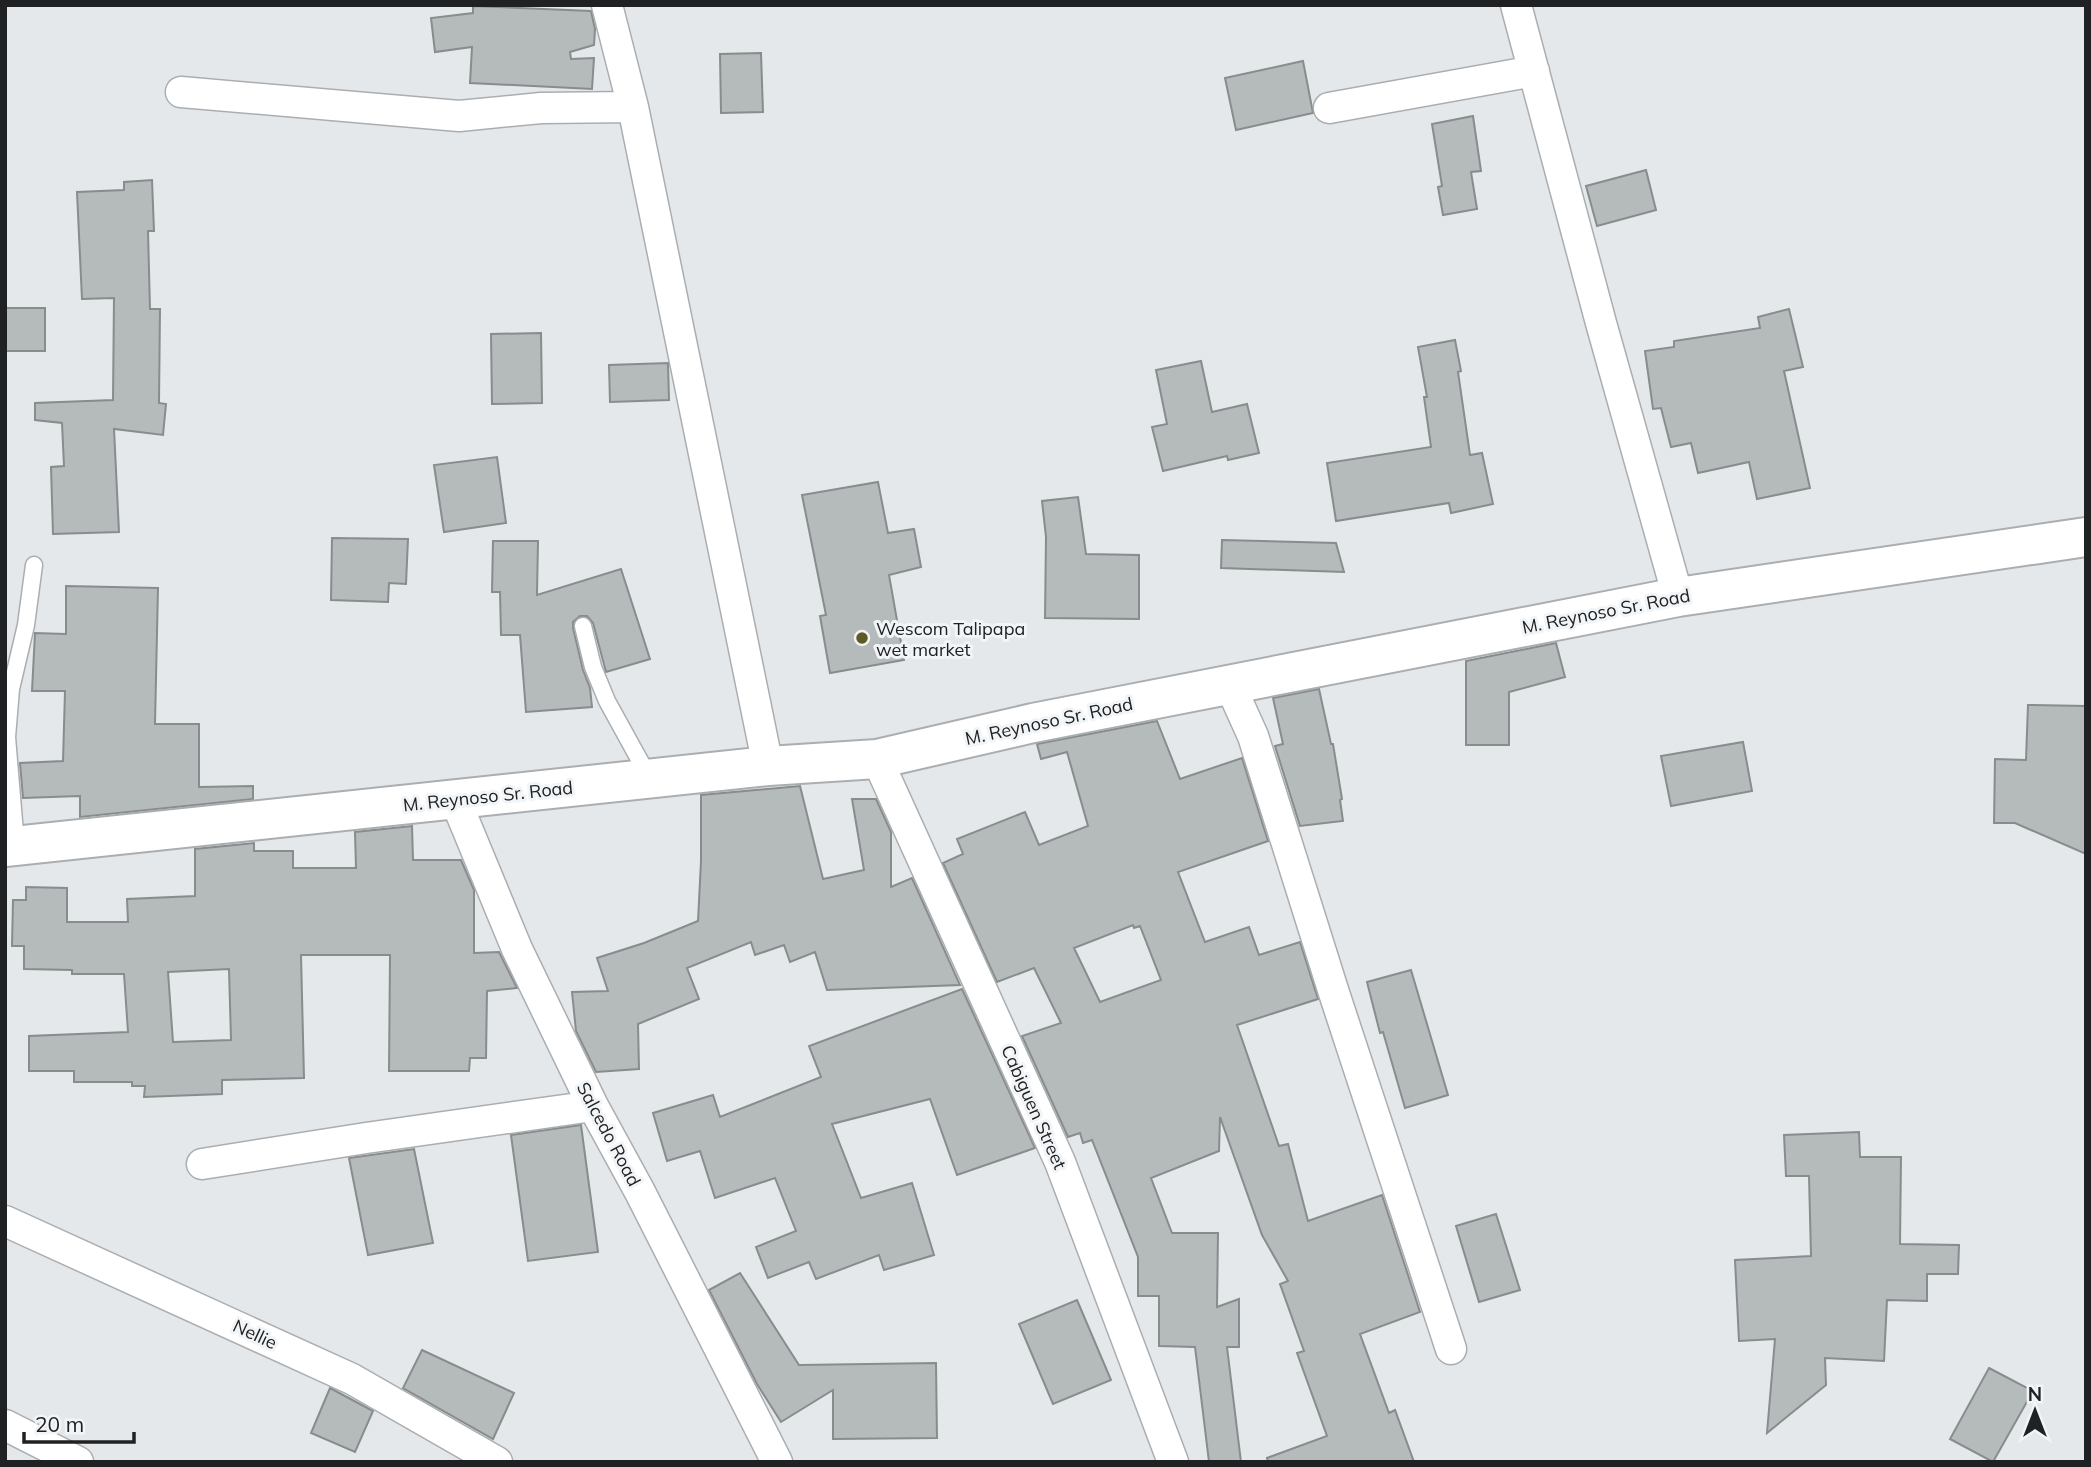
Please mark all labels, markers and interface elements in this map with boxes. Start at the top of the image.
street label: M. Reynoso Sr. Road [1520,583,1692,639]
place label: Wescom Talipapa wet market [876,617,1025,661]
marker: Wescom Talipapa wet market [854,630,870,646]
street label: M. Reynoso Sr. Road [963,692,1135,750]
street label: M. Reynoso Sr. Road [402,776,574,816]
street label: Cabiguen Street [996,1041,1072,1173]
street label: Salcedo Road [572,1078,646,1190]
street label: Nellie [229,1314,281,1354]
north arrow [2000,1376,2070,1446]
text: N [2028,1382,2042,1406]
scale bar [24,1400,135,1444]
text: 20 m [35,1411,84,1437]

